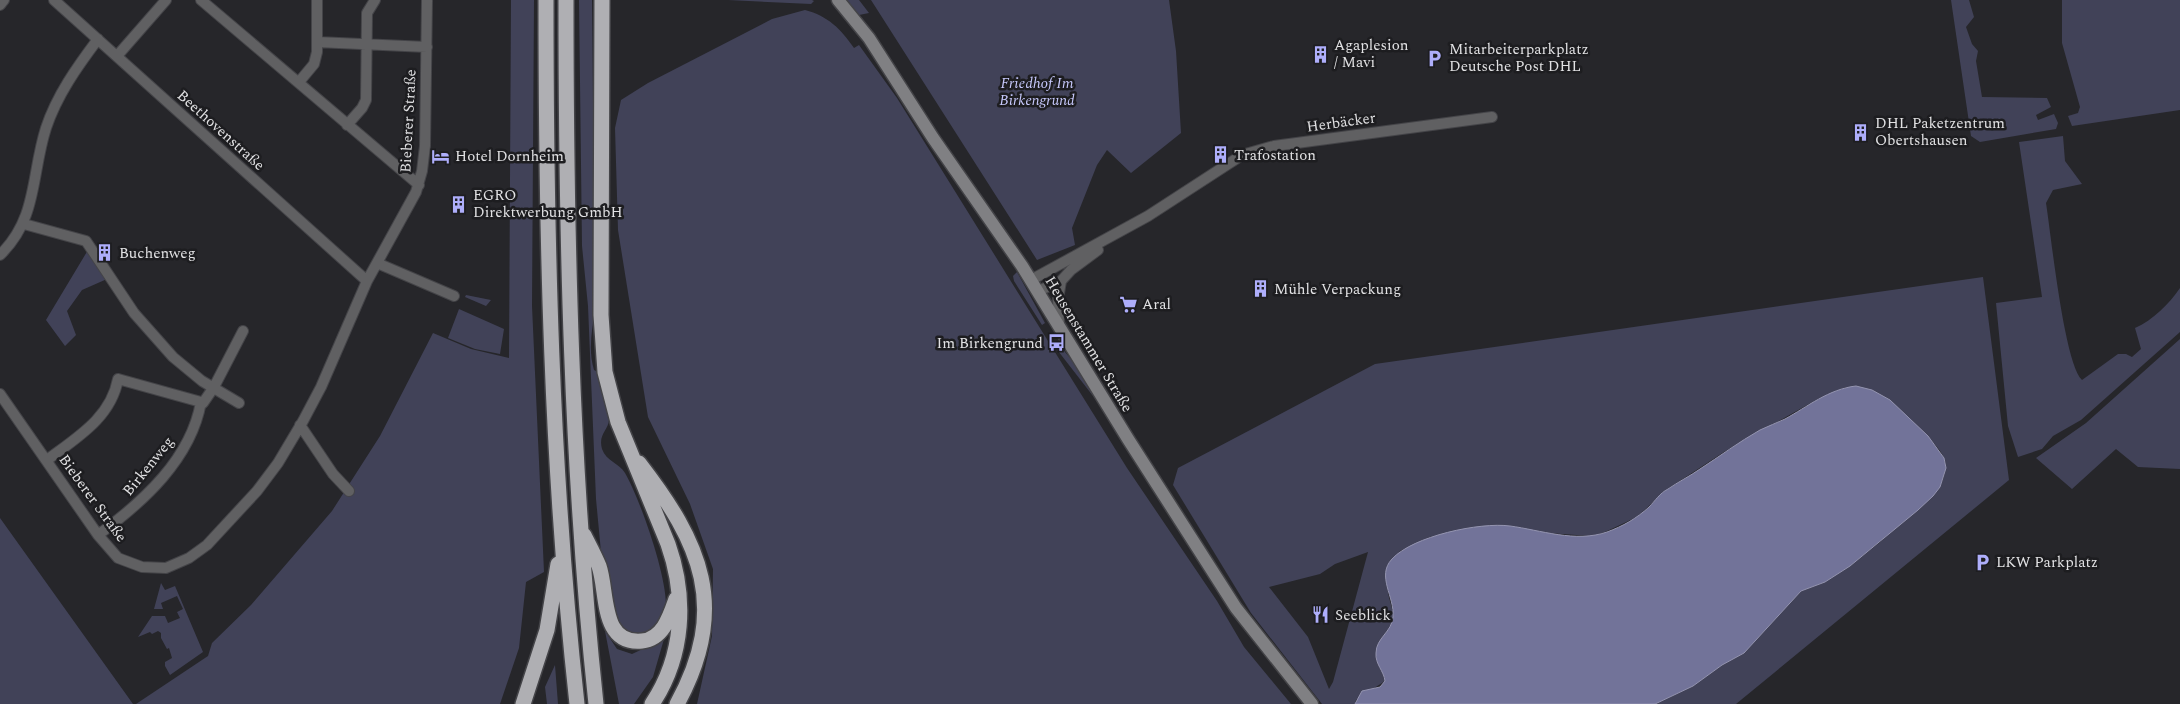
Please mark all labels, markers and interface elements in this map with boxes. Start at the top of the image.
place label: Agaplesion / Mavi [1334,34,1409,74]
place label: Mitarbeiterparkplatz Deutsche Post DHL [1449,38,1589,78]
building icon: Agaplesion / Mavi [1310,44,1330,64]
parking icon: Mitarbeiterparkplatz Deutsche Post DHL [1425,48,1445,68]
street label: Bieberer Straße [394,69,423,173]
park label: Friedhof Im Birkengrund [999,72,1075,112]
street label: Beethovenstraße [172,85,270,176]
street label: Herbäcker [1305,106,1377,139]
place label: DHL Paketzentrum Obertshausen [1875,112,2005,152]
building icon: DHL Paketzentrum Obertshausen [1851,122,1871,142]
place label: Trafostation [1234,144,1316,167]
place label: Hotel Dornheim [455,145,564,168]
building icon: Trafostation [1210,145,1230,165]
hotel icon: Hotel Dornheim [431,146,451,166]
place label: EGRO Direktwerbung GmbH [473,184,623,224]
building icon: EGRO Direktwerbung GmbH [449,194,469,214]
place label: Buchenweg [119,242,196,265]
building icon: Buchenweg [95,243,115,263]
street label: Heusenstammer Straße [1039,272,1138,417]
place label: Mühle Verpackung [1274,278,1401,301]
building icon: Mühle Verpackung [1250,279,1270,299]
place label: Aral [1142,293,1171,316]
supermarket icon: Aral [1118,294,1138,314]
place label: Im Birkengrund [936,332,1043,355]
bus stop icon: Im Birkengrund [1047,333,1067,353]
street label: Birkenweg [117,431,180,501]
street label: Bieberer Straße [53,450,132,547]
place label: LKW Parkplatz [1996,551,2098,574]
parking icon: LKW Parkplatz [1972,552,1992,572]
place label: Seeblick [1335,604,1391,627]
restaurant icon: Seeblick [1311,605,1331,625]

